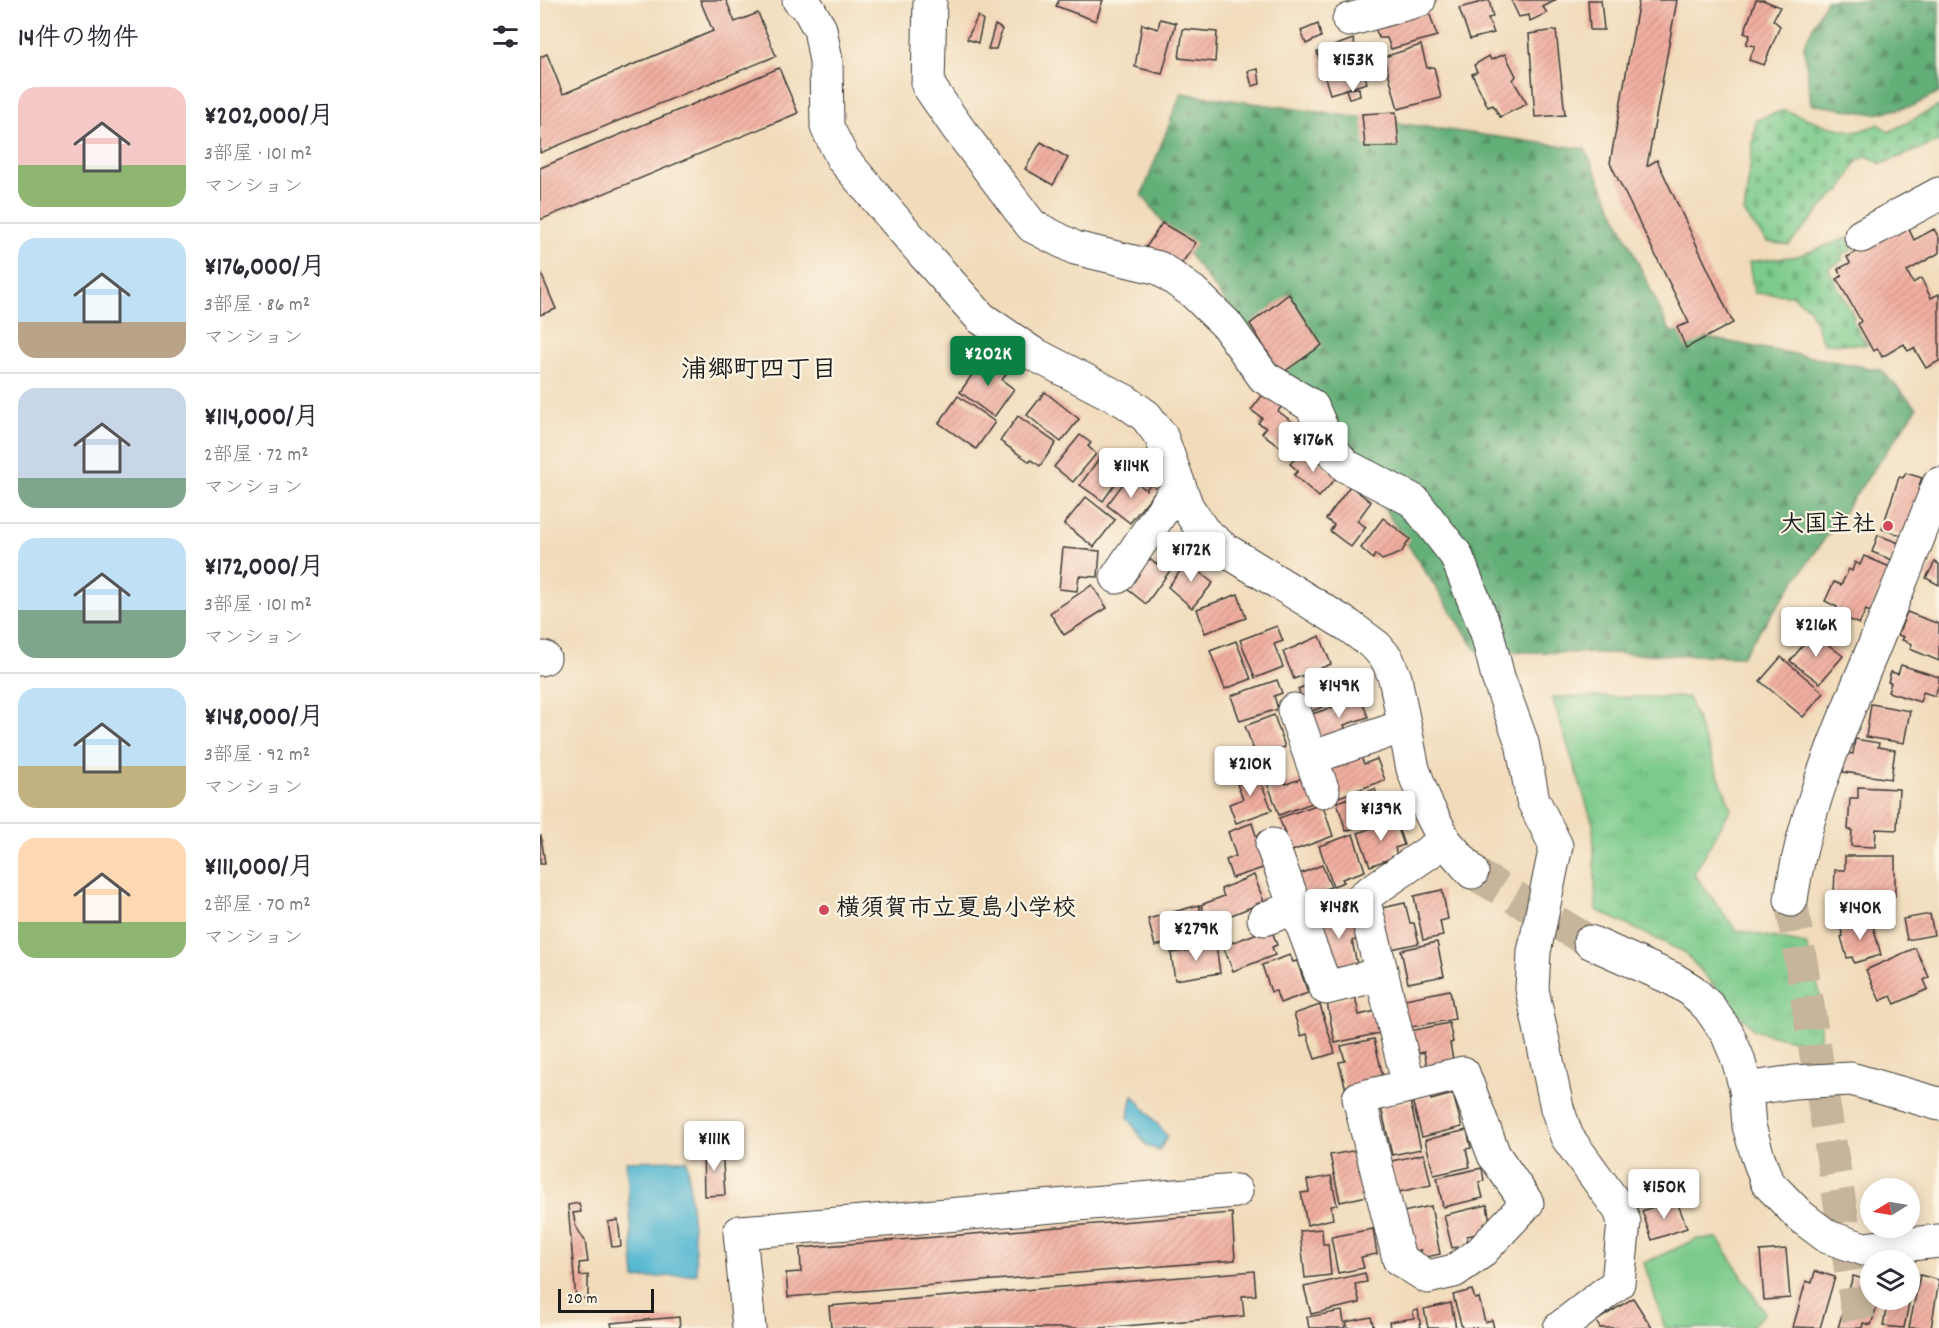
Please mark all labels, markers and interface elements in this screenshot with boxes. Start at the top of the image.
icon: filters [489,20,522,53]
text: 14件の物件 [18,21,138,58]
pin: ¥153K [1311,42,1395,93]
text: ¥153K [1332,47,1374,75]
text: ¥202,000/月 [204,99,334,136]
icon: home [66,111,138,183]
text: 3部屋 · 101 m² [204,141,312,169]
text: マンション [204,174,303,202]
text: ¥176,000/月 [204,250,326,287]
icon: home [66,262,138,334]
text: 3部屋 · 86 m² [204,292,310,320]
text: マンション [204,325,303,353]
pin: ¥202K [946,336,1030,387]
text: ¥202K [964,341,1012,369]
district label: 浦郷町四丁目 [681,353,837,390]
text: ¥114,000/月 [204,400,320,437]
icon: home [66,412,138,484]
pin: ¥176K [1271,422,1355,473]
text: ¥176K [1293,427,1333,455]
text: 2部屋 · 72 m² [204,442,308,470]
pin: ¥114K [1089,448,1173,499]
text: ¥114K [1113,453,1149,481]
text: マンション [204,475,303,503]
place label: 大国主社 [1780,509,1876,543]
marker: 大国主社 [1881,519,1895,533]
pin: ¥172K [1149,532,1233,583]
text: ¥172K [1171,537,1211,565]
text: ¥172,000/月 [204,550,324,587]
icon: home [66,562,138,634]
text: 3部屋 · 101 m² [204,592,312,620]
pin: ¥216K [1774,607,1858,658]
text: ¥216K [1795,612,1837,640]
text: マンション [204,625,303,653]
pin: ¥149K [1297,668,1381,719]
text: ¥149K [1319,673,1359,701]
text: ¥148,000/月 [204,700,324,737]
icon: home [66,712,138,784]
text: 3部屋 · 92 m² [204,742,310,770]
pin: ¥210K [1208,746,1292,797]
text: ¥210K [1229,751,1271,779]
text: マンション [204,775,303,803]
pin: ¥139K [1339,791,1423,842]
text: ¥139K [1360,796,1402,824]
text: ¥111,000/月 [204,850,315,887]
icon: home [66,862,138,934]
pin: ¥148K [1297,889,1381,940]
pin: ¥140K [1818,890,1902,941]
text: 2部屋 · 70 m² [204,892,311,920]
place label: 横須賀市立夏島小学校 [836,893,1076,927]
text: ¥148K [1319,894,1359,922]
text: ¥140K [1839,895,1881,923]
marker: 横須賀市立夏島小学校 [817,903,831,917]
pin: ¥279K [1154,911,1238,962]
text: ¥279K [1174,916,1218,944]
text: マンション [204,925,303,953]
pin: ¥111K [672,1121,756,1172]
text: ¥111K [698,1126,730,1154]
pin: ¥150K [1622,1169,1706,1220]
text: ¥150K [1642,1174,1686,1202]
north arrow [1860,1178,1920,1238]
map controls [1860,1178,1920,1310]
button: layers [1860,1250,1920,1310]
scale bar [558,1286,654,1314]
text: 20 m [567,1288,597,1311]

